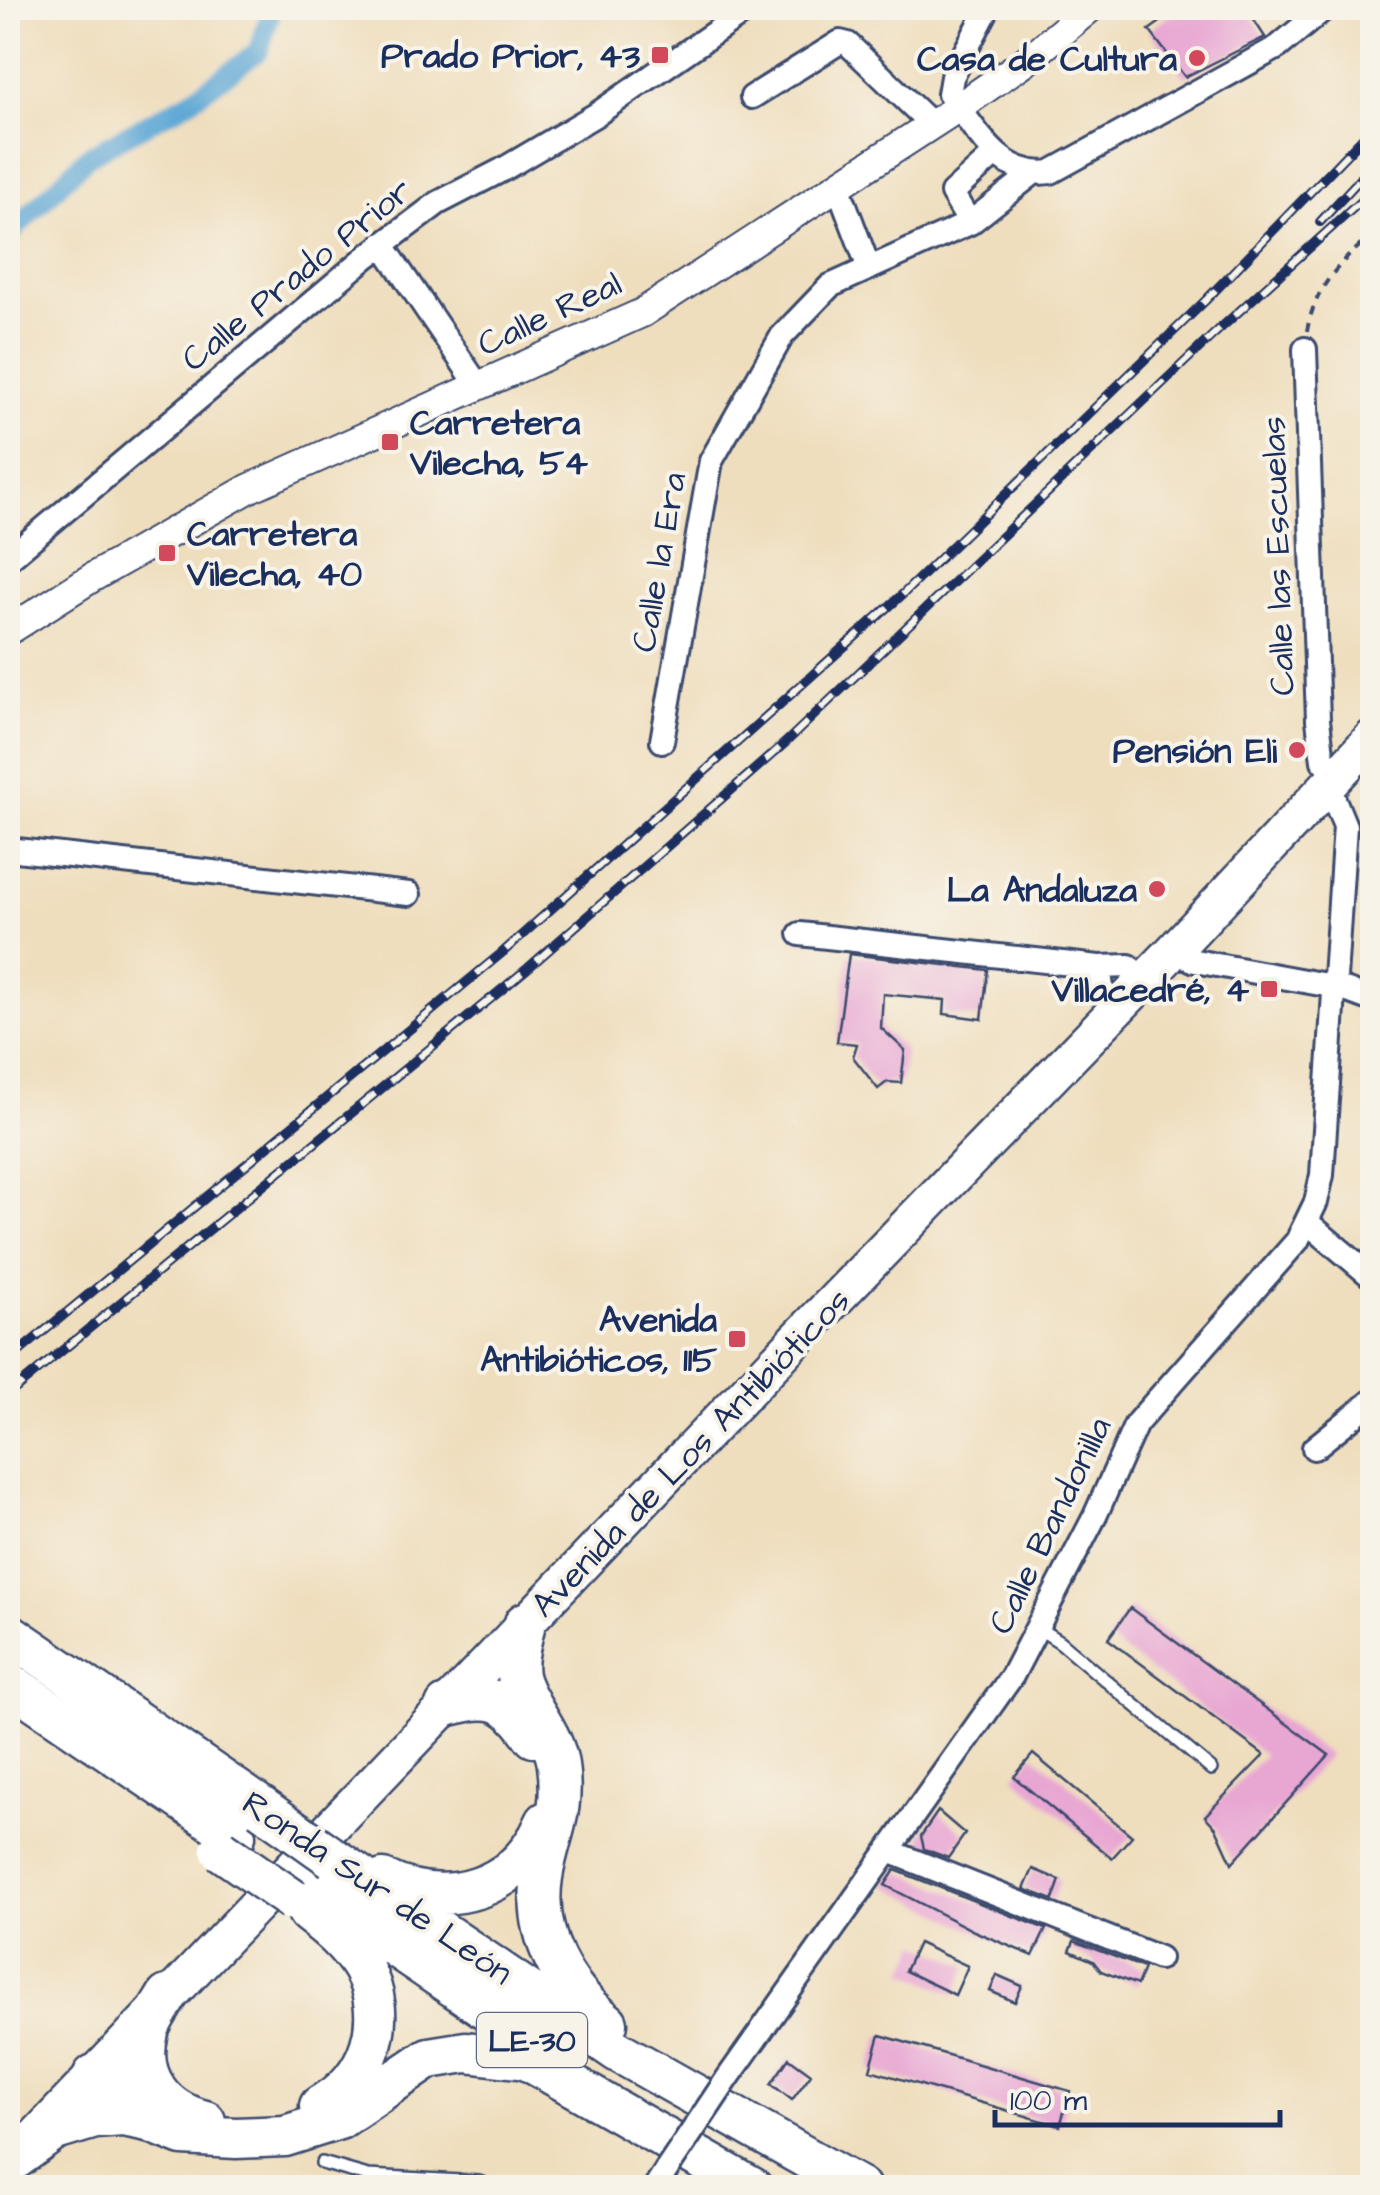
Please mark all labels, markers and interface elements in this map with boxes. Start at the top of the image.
place label: Prado Prior, 43 [381,32,640,81]
place label: Casa de Cultura [917,35,1177,84]
marker: Prado Prior, 43 [649,44,671,66]
marker: Casa de Cultura [1186,47,1208,69]
street label: Calle Prado Prior [171,167,423,383]
street label: Calle Real [470,260,630,369]
place label: Carretera Vilecha, 54 [409,399,588,488]
street label: Calle las Escuelas [1249,415,1308,696]
marker: Carretera Vilecha, 54 [379,431,401,453]
street label: Calle la Era [620,468,699,656]
place label: Carretera Vilecha, 40 [186,510,362,599]
marker: Carretera Vilecha, 40 [156,542,178,564]
place label: Pensión Eli [1113,727,1278,776]
marker: Pensión Eli [1286,739,1308,761]
place label: La Andaluza [947,866,1137,915]
marker: La Andaluza [1146,878,1168,900]
place label: Villacedré, 4 [1051,966,1249,1015]
marker: Villacedré, 4 [1258,978,1280,1000]
street label: Avenida de Los Antibióticos [520,1277,862,1629]
place label: Avenida Antibióticos, 115 [480,1296,717,1385]
marker: Avenida Antibióticos, 115 [726,1328,748,1350]
street label: Calle Bandonilla [977,1409,1124,1642]
street label: Ronda Sur de León [232,1779,522,1997]
road number: LE-30 [477,2013,587,2067]
scale bar [995,2065,1280,2127]
text: 100 m [1010,2080,1088,2122]

